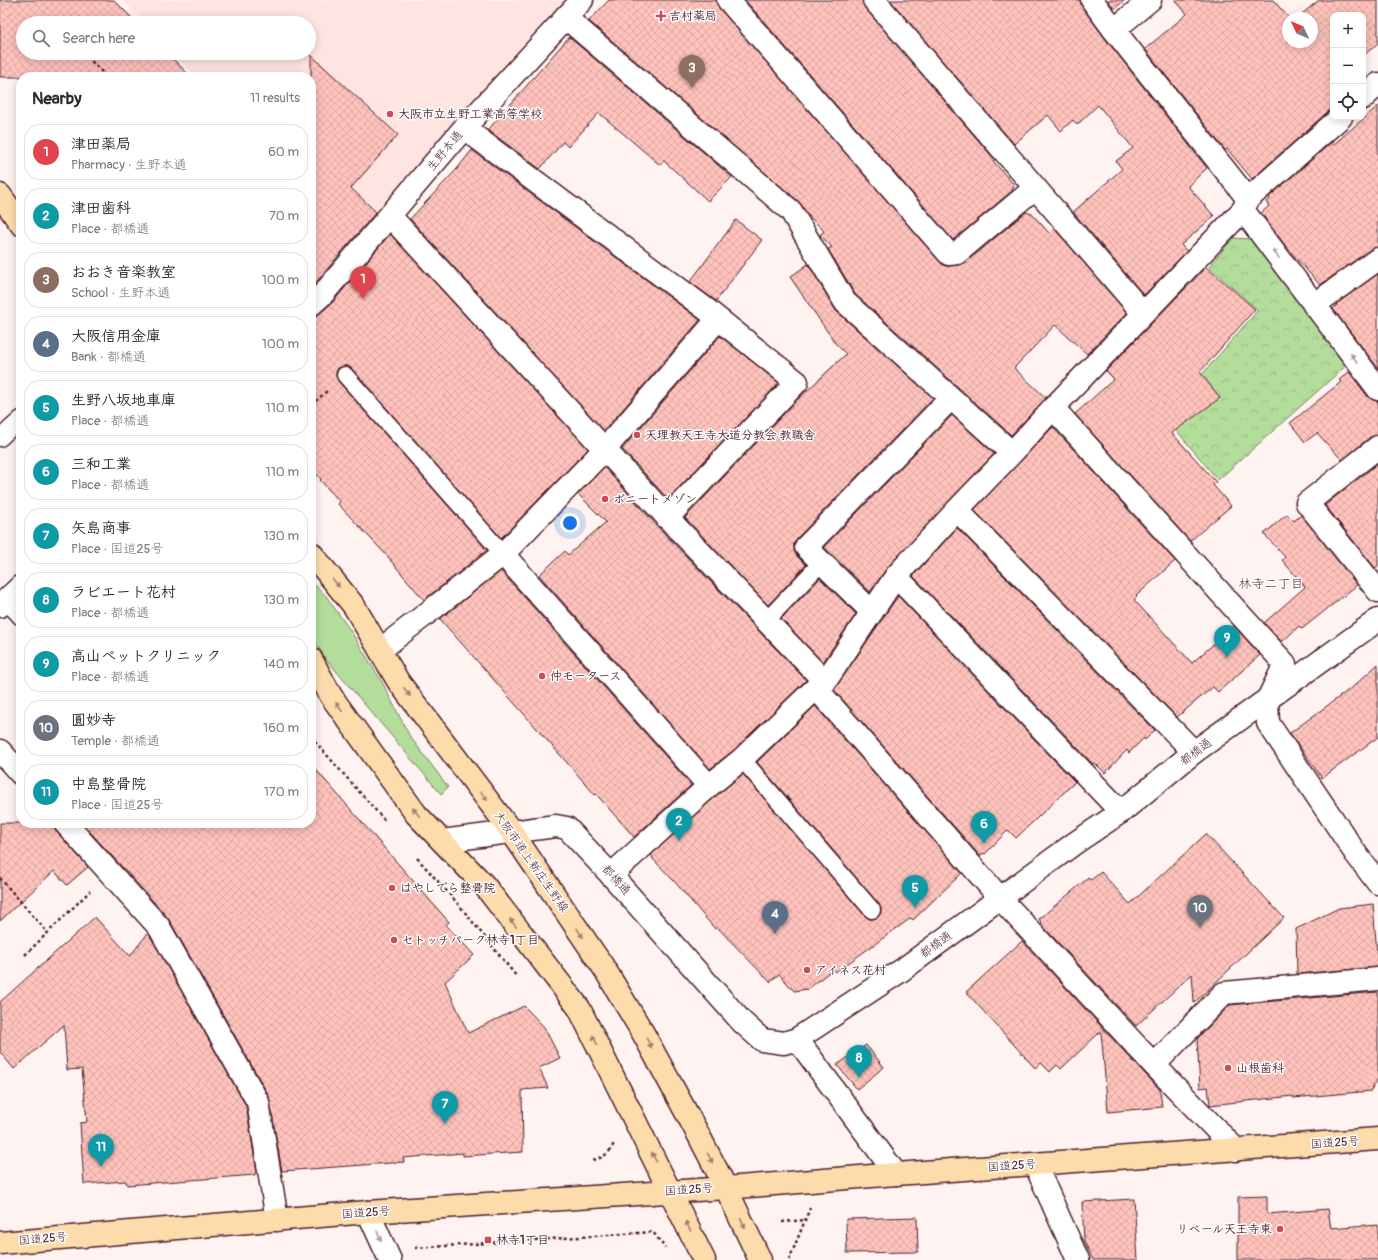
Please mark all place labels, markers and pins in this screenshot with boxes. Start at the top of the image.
place label: 吉村薬局 [669,9,717,24]
marker: 吉村薬局 [656,11,666,21]
pin: 3 [679,55,705,88]
place label: 大阪市立生野工業高等学校 [398,107,542,122]
marker: 大阪市立生野工業高等学校 [385,109,395,119]
pin: 1 [350,266,376,299]
place label: 天理教天王寺大道分教会 教職舎 [645,428,816,443]
marker: 天理教天王寺大道分教会 教職舎 [632,430,642,440]
place label: ボニートメゾン [613,492,697,507]
marker: ボニートメゾン [600,494,610,504]
pin: 9 [1214,625,1240,658]
place label: 仲モータース [550,669,621,684]
marker: 仲モータース [537,671,547,681]
pin: 2 [666,808,692,841]
pin: 6 [971,811,997,844]
pin: 5 [902,875,928,908]
place label: はやしでら整骨院 [400,881,496,896]
marker: はやしでら整骨院 [387,883,397,893]
pin: 10 [1187,895,1213,928]
pin: 4 [762,901,788,934]
place label: セトッチパーク林寺1丁目 [402,933,539,948]
marker: セトッチパーク林寺1丁目 [389,935,399,945]
place label: アイネス花村 [815,963,886,978]
marker: アイネス花村 [802,965,812,975]
pin: 8 [846,1045,872,1078]
place label: 山根歯科 [1236,1061,1284,1076]
marker: 山根歯科 [1223,1063,1233,1073]
pin: 7 [432,1091,458,1124]
pin: 11 [88,1134,114,1167]
place label: リベール天王寺東 [1176,1222,1272,1237]
marker: リベール天王寺東 [1275,1224,1285,1234]
place label: 林寺1丁目 [496,1233,549,1248]
marker: 林寺1丁目 [483,1235,493,1245]

